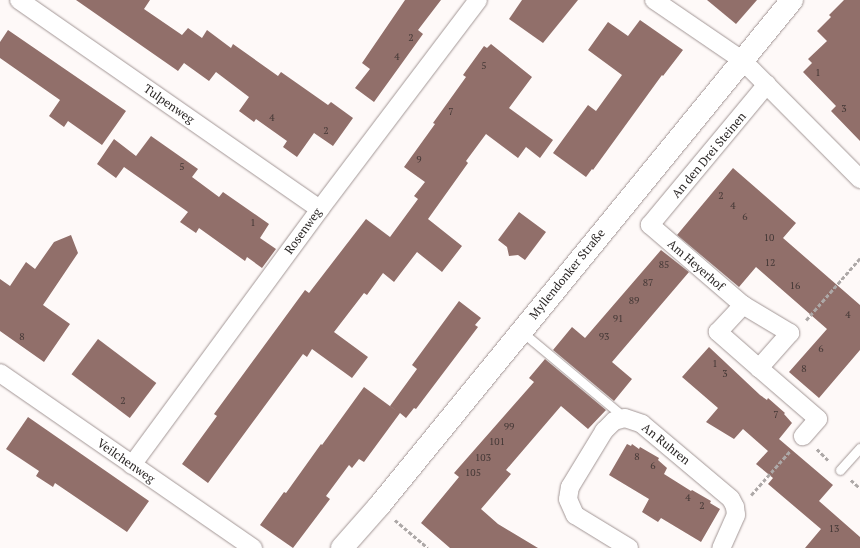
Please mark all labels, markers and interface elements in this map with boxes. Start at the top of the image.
house number: 2 [408,32,414,44]
house number: 4 [394,51,400,63]
house number: 5 [481,60,487,72]
house number: 1 [815,67,821,79]
street label: Tulpenweg [141,81,197,127]
house number: 3 [841,103,847,115]
house number: 7 [448,106,454,118]
street label: An den Drei Steinen [669,109,749,201]
house number: 4 [269,112,275,124]
house number: 2 [323,125,329,137]
house number: 9 [416,154,422,166]
house number: 5 [179,161,185,173]
house number: 2 [718,190,724,202]
house number: 4 [730,200,736,212]
street label: Rosenweg [281,205,325,257]
house number: 6 [742,211,748,223]
house number: 1 [250,217,256,229]
street label: Myllendonker Straße [526,226,608,322]
house number: 10 [764,232,774,244]
street label: Am Heyerhof [665,237,727,293]
house number: 12 [765,257,775,269]
house number: 85 [659,259,669,271]
house number: 87 [643,277,653,289]
house number: 16 [790,280,800,292]
house number: 89 [629,295,639,307]
house number: 4 [845,309,851,321]
house number: 91 [613,313,623,325]
house number: 8 [19,331,25,343]
house number: 93 [599,331,609,343]
house number: 6 [818,343,824,355]
house number: 1 [712,358,718,370]
house number: 8 [801,363,807,375]
house number: 3 [722,368,728,380]
house number: 2 [120,395,126,407]
house number: 7 [773,409,779,421]
street label: An Ruhren [639,420,693,468]
house number: 99 [504,421,514,433]
street label: Veilchenweg [94,436,158,486]
house number: 101 [489,436,505,448]
house number: 8 [634,451,640,463]
house number: 103 [475,452,491,464]
house number: 6 [650,460,656,472]
house number: 105 [465,467,481,479]
house number: 4 [685,492,691,504]
house number: 2 [699,500,705,512]
house number: 13 [829,523,839,535]

